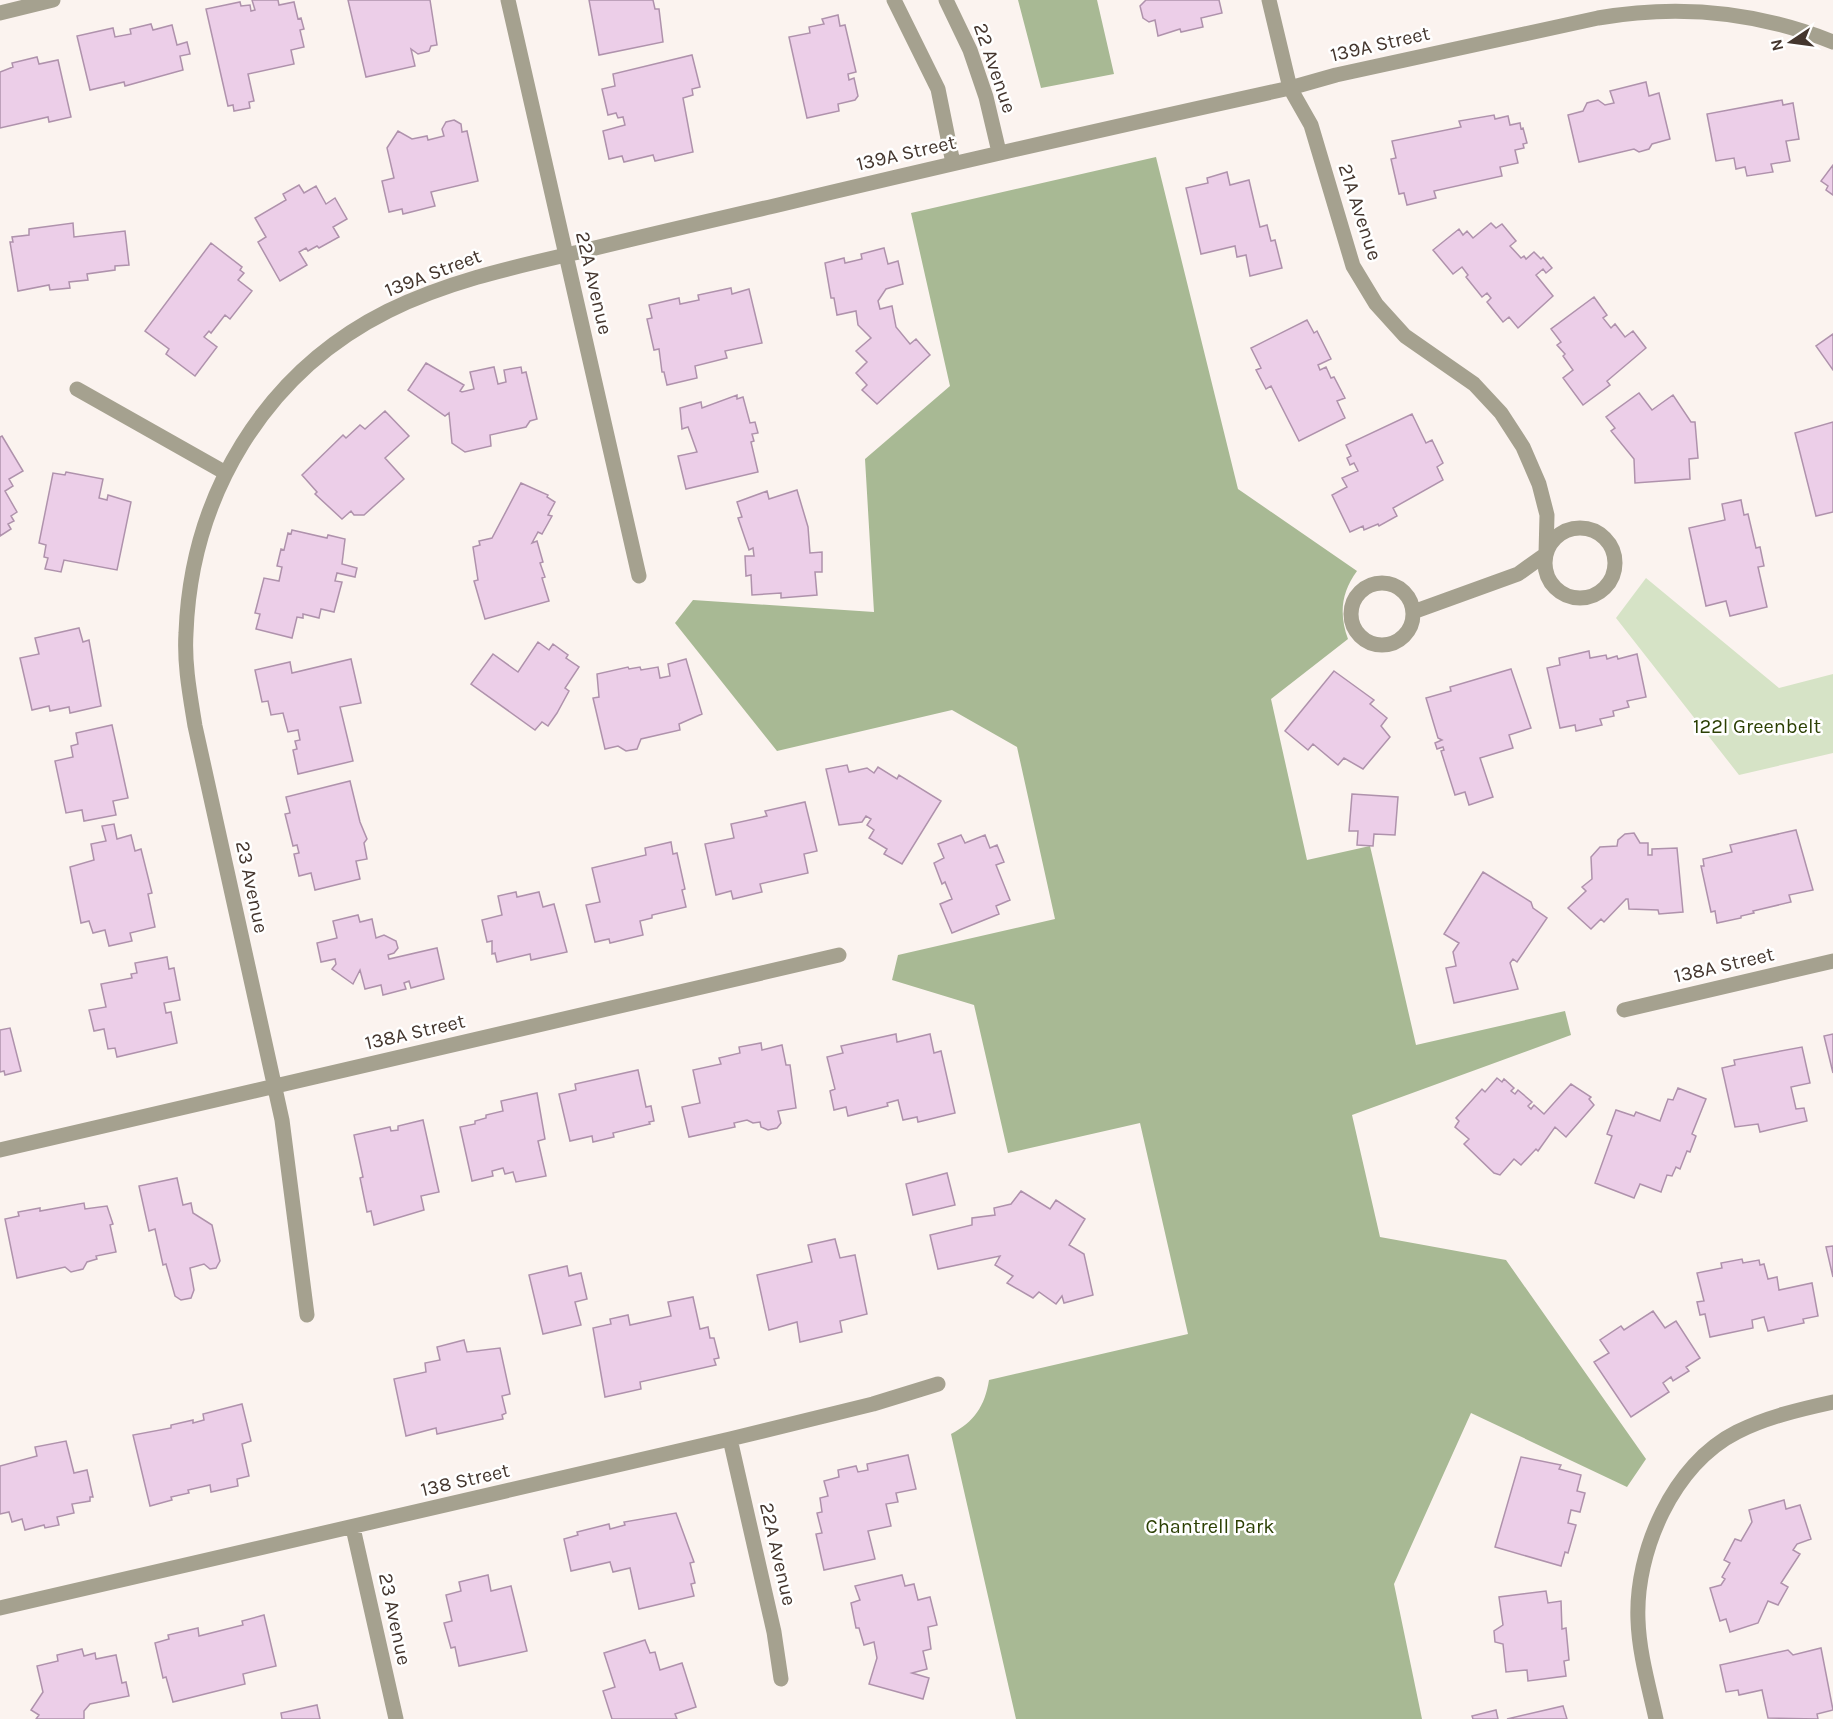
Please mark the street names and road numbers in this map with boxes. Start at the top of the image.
street label: 22 Avenue [969,20,1021,116]
street label: 139A Street [1328,21,1432,67]
street label: 139A Street [854,130,958,176]
street label: 21A Avenue [1334,161,1386,263]
street label: 22A Avenue [571,229,617,337]
street label: 139A Street [382,244,485,302]
street label: 23 Avenue [231,839,273,935]
street label: 138A Street [1672,942,1777,988]
street label: 138A Street [363,1009,468,1055]
street label: 138 Street [418,1459,512,1501]
street label: 22A Avenue [755,1500,801,1608]
street label: 23 Avenue [374,1571,416,1667]

